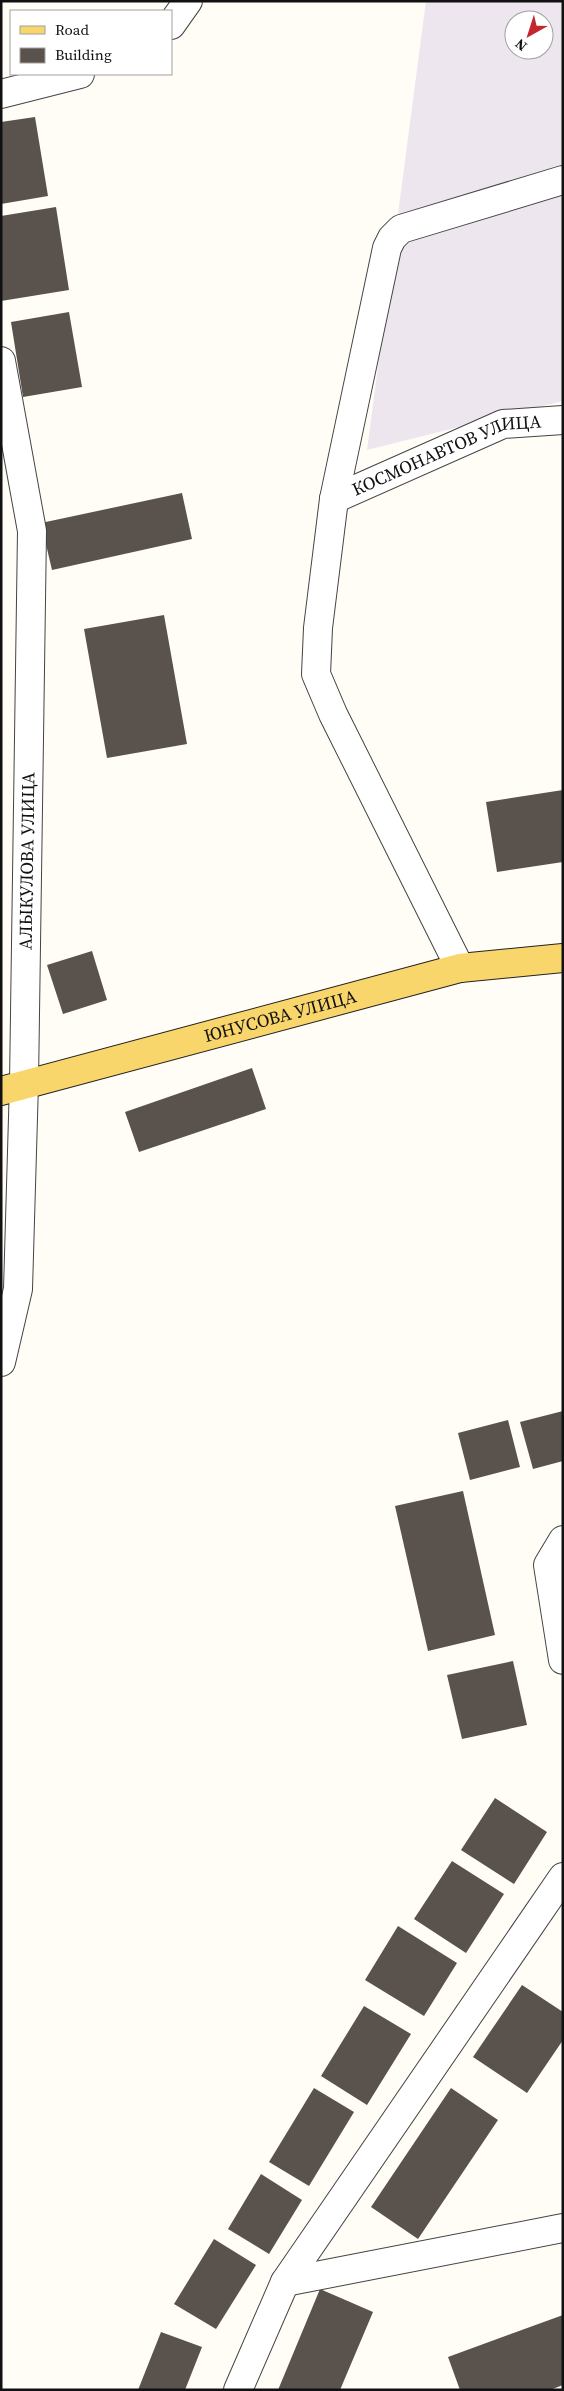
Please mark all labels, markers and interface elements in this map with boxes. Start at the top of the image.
legend [10,10,172,75]
north arrow [504,10,554,60]
text: Road [55,19,89,40]
text: N [511,34,531,56]
text: Building [55,44,112,65]
street label: КОСМОНАВТОВ УЛИЦА [348,408,542,502]
street label: АЛЫКУЛОВА УЛИЦА [12,772,41,950]
street label: ЮНУСОВА УЛИЦА [201,983,359,1048]

